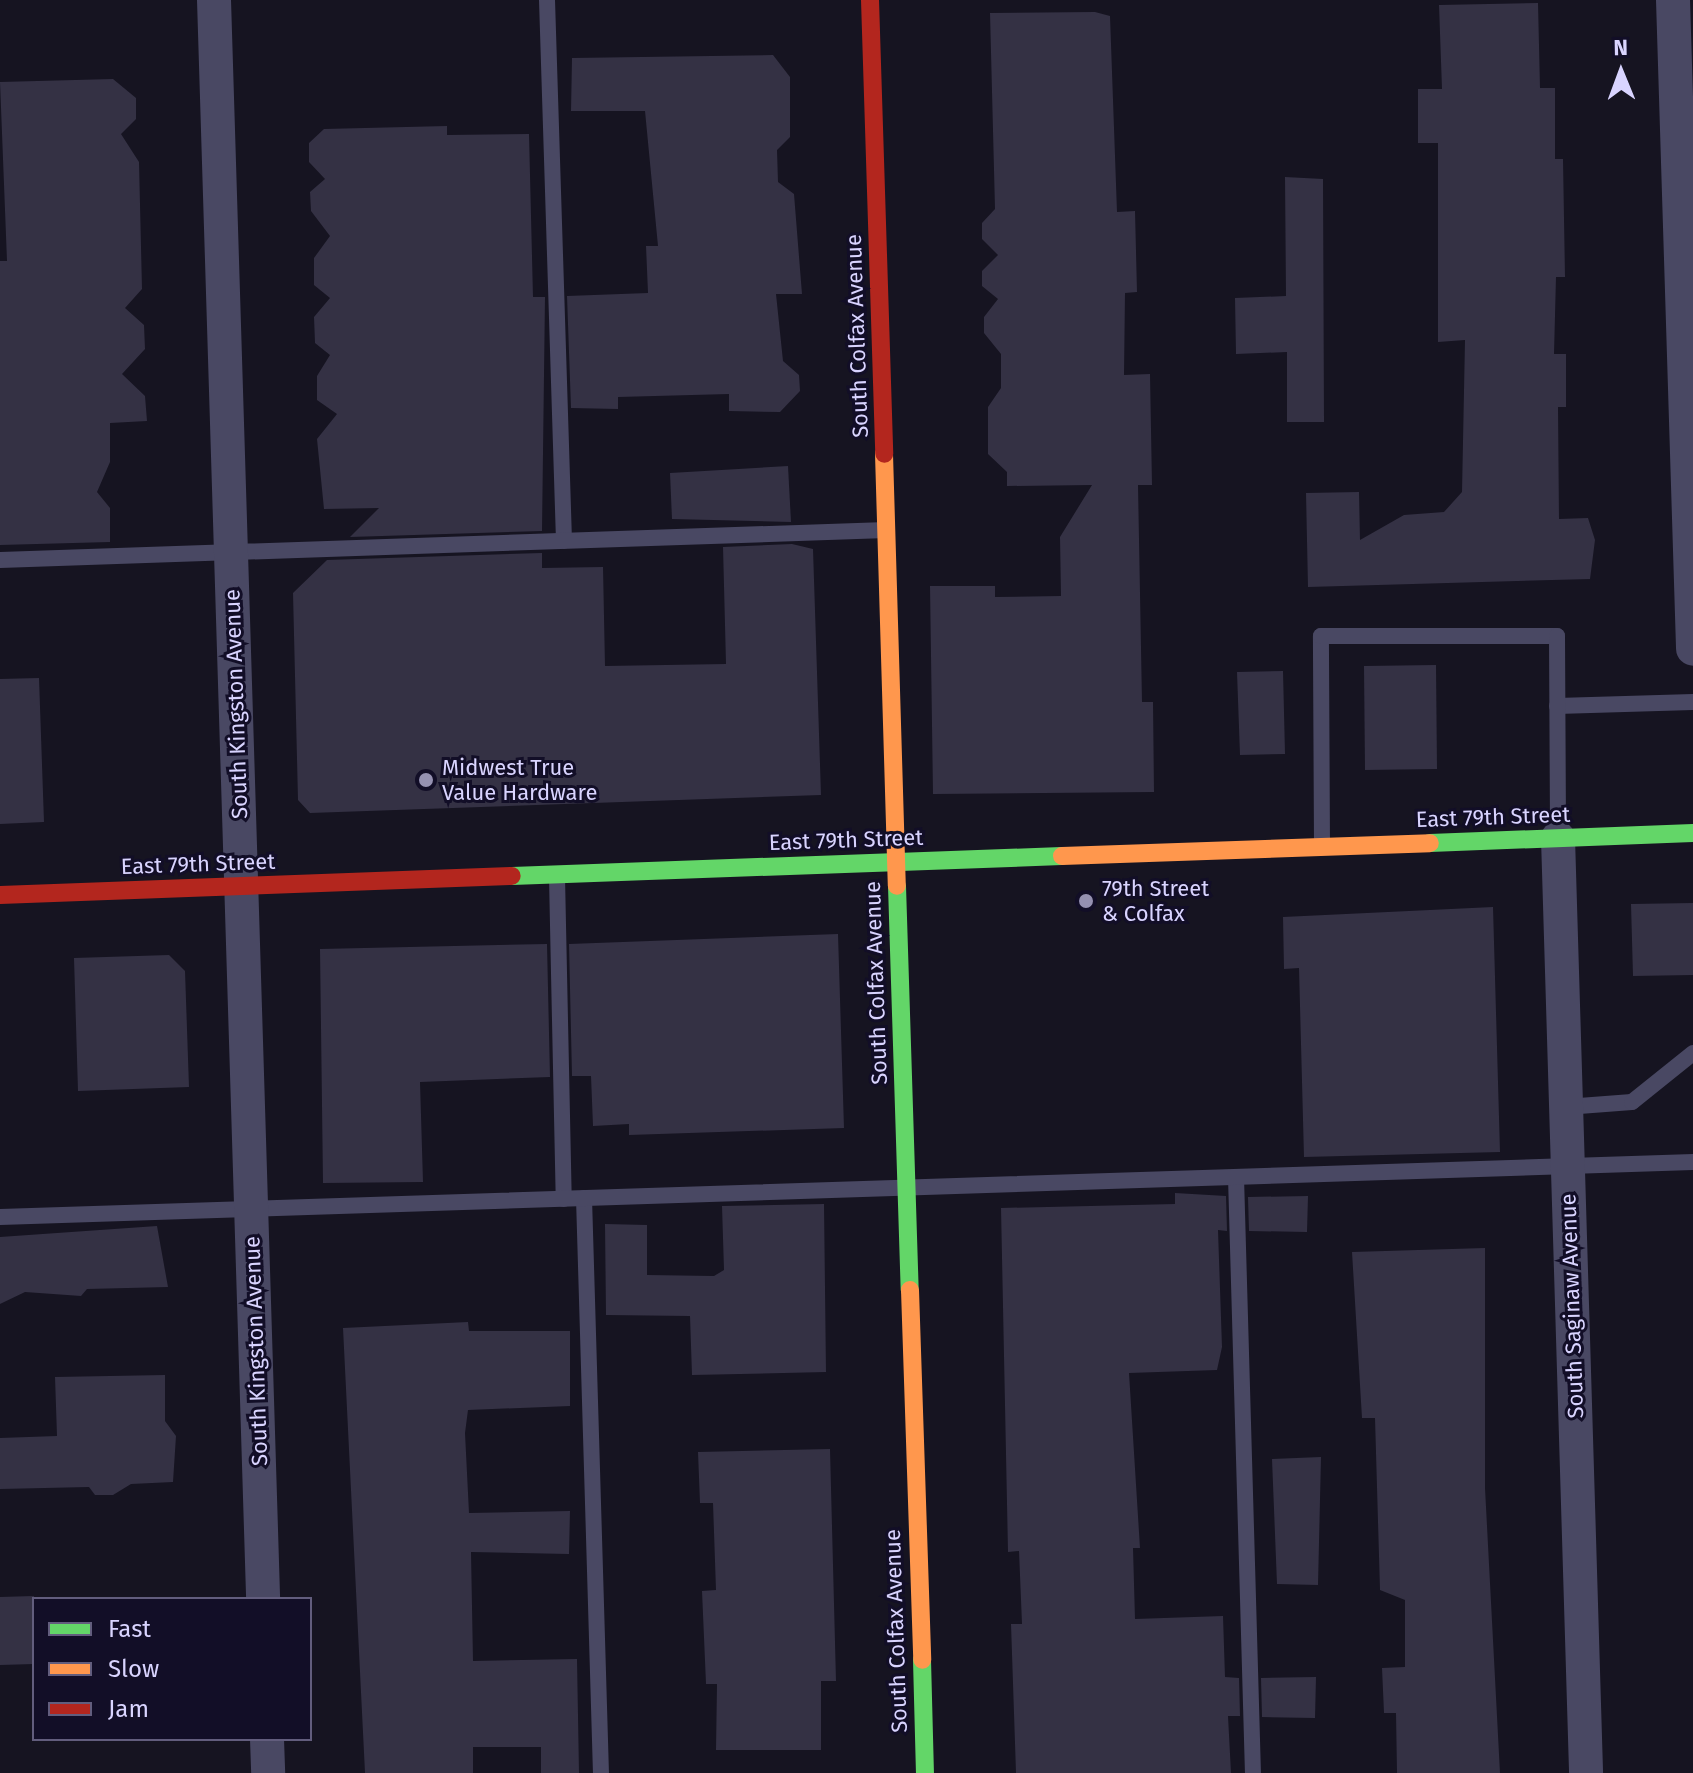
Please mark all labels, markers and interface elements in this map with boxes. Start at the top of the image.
north arrow [1581,32,1661,112]
text: N [1613,34,1628,61]
street label: South Colfax Avenue [840,234,874,438]
street label: South Kingston Avenue [219,589,253,819]
place label: Midwest True Value Hardware [442,754,597,806]
marker: Midwest True Value Hardware [417,771,435,789]
street label: East 79th Street [1415,801,1571,833]
street label: East 79th Street [768,824,924,856]
street label: East 79th Street [120,848,276,880]
place label: 79th Street & Colfax [1102,875,1209,926]
street label: South Colfax Avenue [859,881,893,1085]
marker: 79th Street & Colfax [1077,892,1095,910]
street label: South Saginaw Avenue [1555,1193,1589,1419]
street label: South Kingston Avenue [239,1236,273,1466]
street label: South Colfax Avenue [879,1529,913,1733]
legend [32,1597,312,1741]
text: Fast [108,1615,151,1643]
text: Slow [108,1655,159,1683]
text: Jam [108,1695,149,1723]

